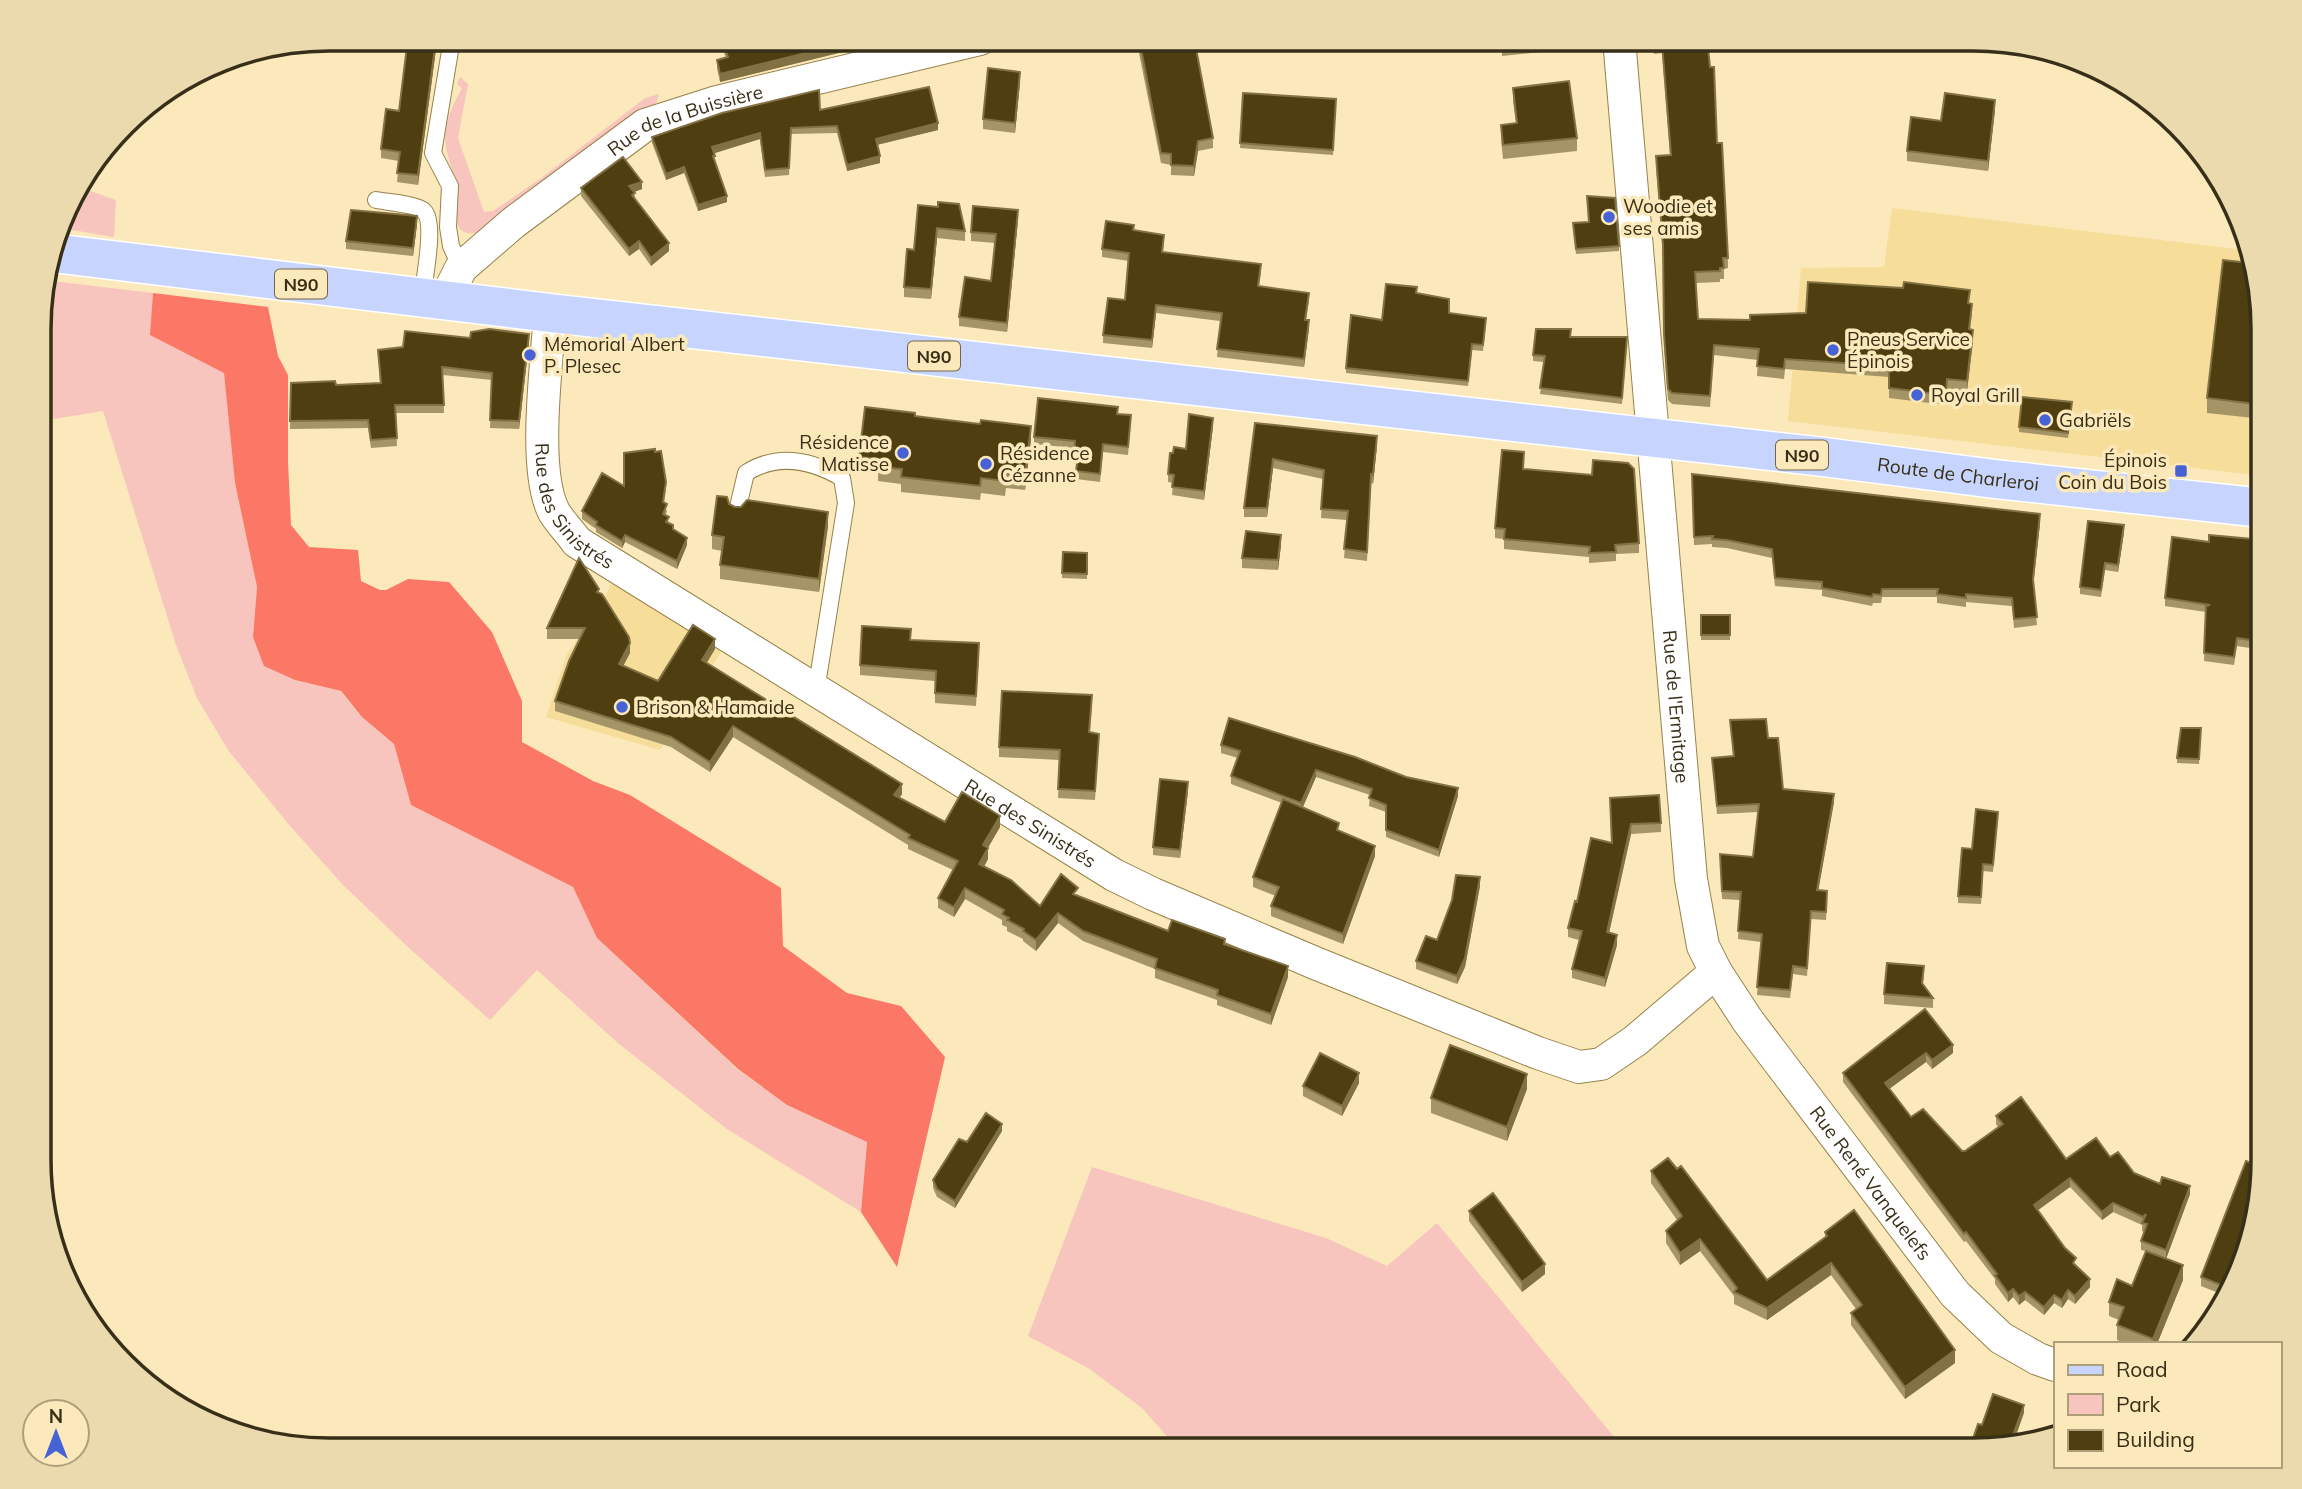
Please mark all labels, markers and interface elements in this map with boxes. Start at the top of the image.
street label: Rue de la Buissière [602,79,765,161]
place label: Woodie et ses amis [1623,194,1713,240]
marker: Woodie et ses amis [1601,209,1617,225]
road number: N90 [275,270,327,298]
place label: Pneus Service Épinois [1847,327,1970,373]
place label: Mémorial Albert P. Plesec [544,332,685,378]
road number: N90 [908,342,960,370]
marker: Pneus Service Épinois [1825,342,1841,358]
marker: Mémorial Albert P. Plesec [522,347,538,363]
place label: Royal Grill [1931,383,2020,407]
marker: Royal Grill [1909,387,1925,403]
place label: Gabriëls [2059,408,2131,432]
marker: Gabriëls [2037,412,2053,428]
place label: Résidence Matisse [799,430,889,476]
road number: N90 [1776,440,1828,470]
place label: Résidence Cézanne [1000,441,1090,487]
street label: Rue des Sinistrés [530,442,619,574]
marker: Résidence Matisse [895,445,911,461]
place label: Épinois Coin du Bois [2058,448,2167,494]
street label: Route de Charleroi [1876,452,2040,496]
marker: Résidence Cézanne [978,456,994,472]
marker: Épinois Coin du Bois [2173,463,2189,479]
street label: Rue de l'Ermitage [1658,629,1695,784]
place label: Brison & Hamaide [636,695,795,719]
marker: Brison & Hamaide [614,699,630,715]
street label: Rue des Sinistrés [960,773,1100,873]
street label: Rue René Vanquelefs [1805,1101,1937,1265]
legend [2054,1342,2281,1468]
text: Road [2116,1356,2167,1382]
text: Park [2116,1391,2160,1417]
north arrow [21,1398,91,1468]
text: N [49,1404,63,1428]
text: Building [2116,1426,2195,1452]

